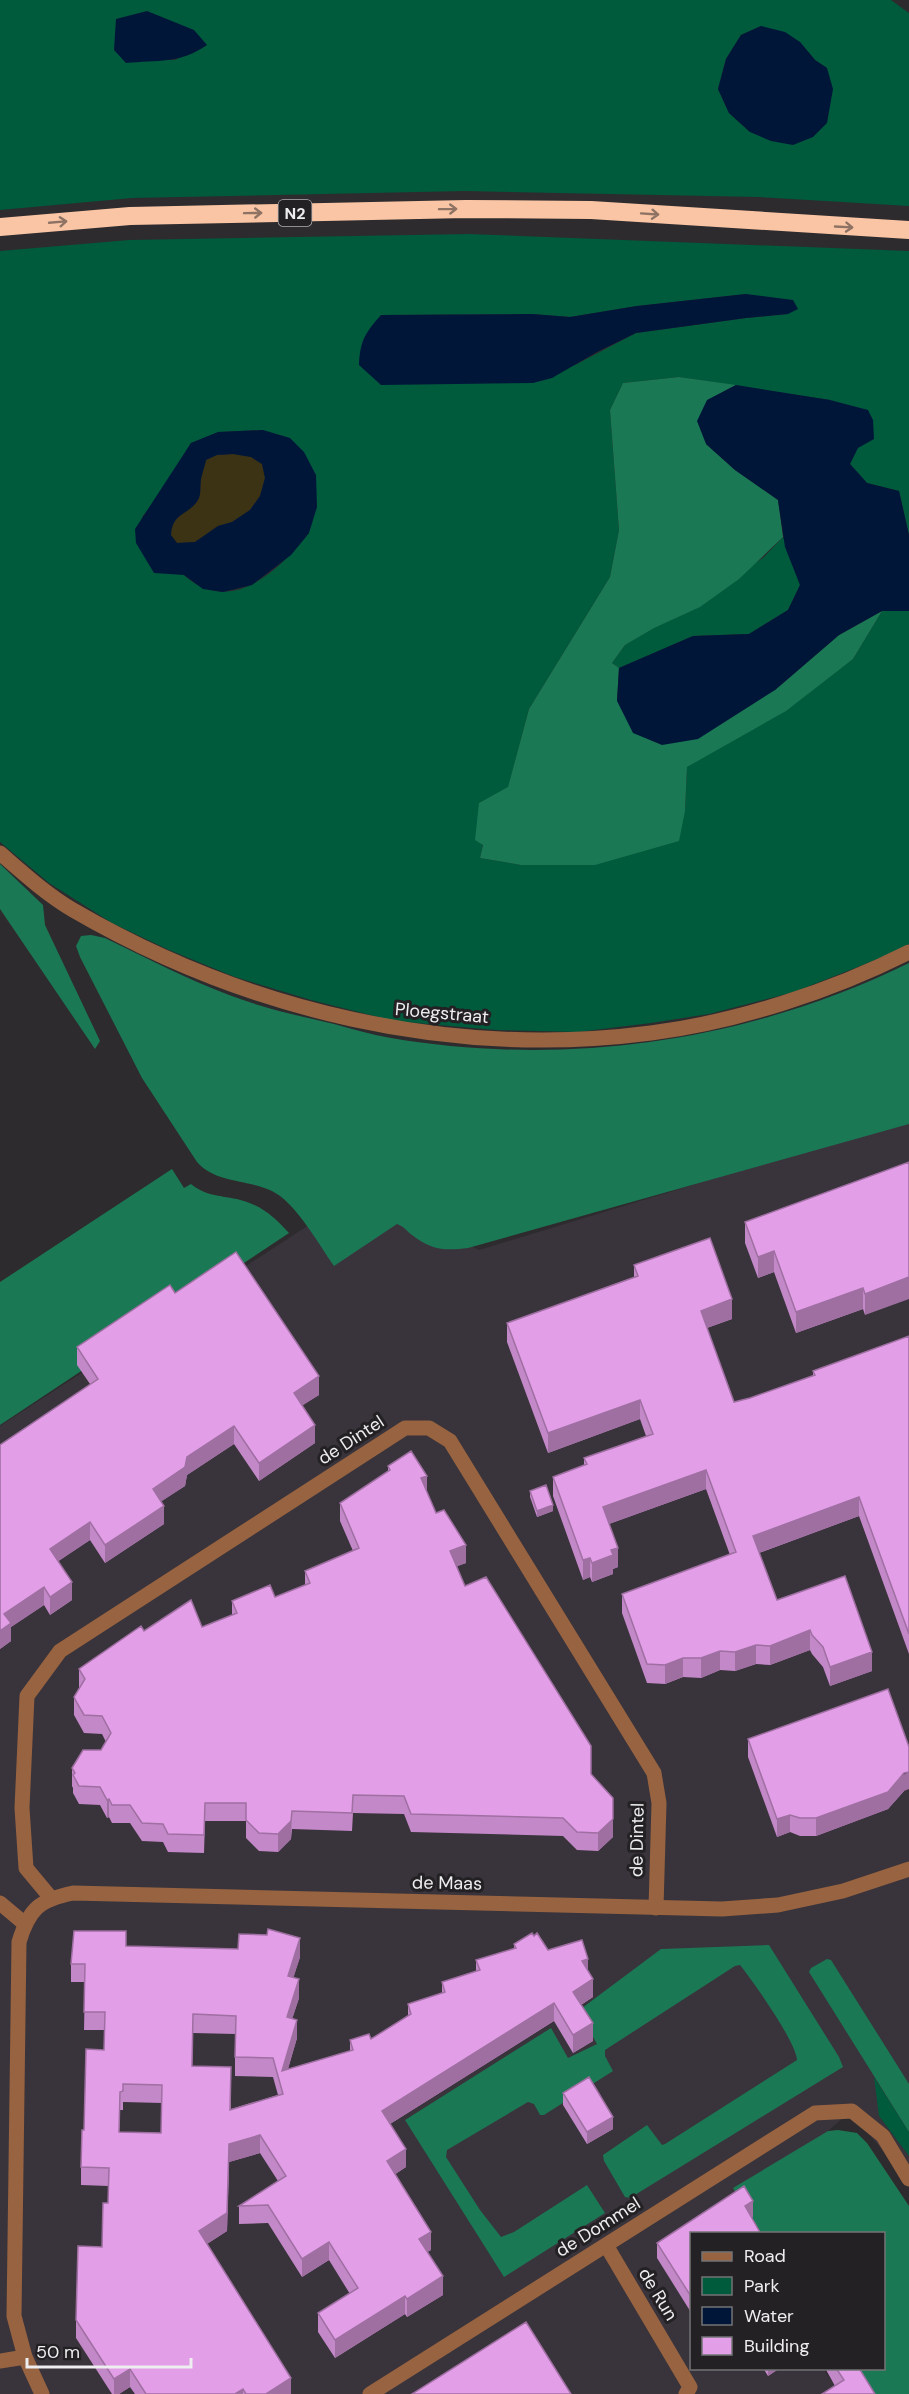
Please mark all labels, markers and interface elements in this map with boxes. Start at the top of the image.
road number: N2 [278,200,312,226]
one-way arrow [437,204,457,215]
one-way arrow [242,208,262,219]
one-way arrow [639,208,659,219]
one-way arrow [48,216,68,227]
one-way arrow [834,221,854,232]
street label: Ploegstraat [394,997,490,1029]
street label: de Dintel [313,1410,389,1470]
street label: de Dintel [624,1803,650,1877]
street label: de Maas [412,1870,482,1896]
street label: de Dommel [551,2191,645,2263]
legend [690,2232,885,2370]
text: Road [744,2244,786,2268]
street label: de Run [633,2263,683,2325]
text: Park [744,2274,780,2298]
text: Water [744,2304,794,2328]
scale bar [27,2331,190,2369]
text: Building [744,2334,809,2358]
text: 50 m [36,2340,80,2364]

